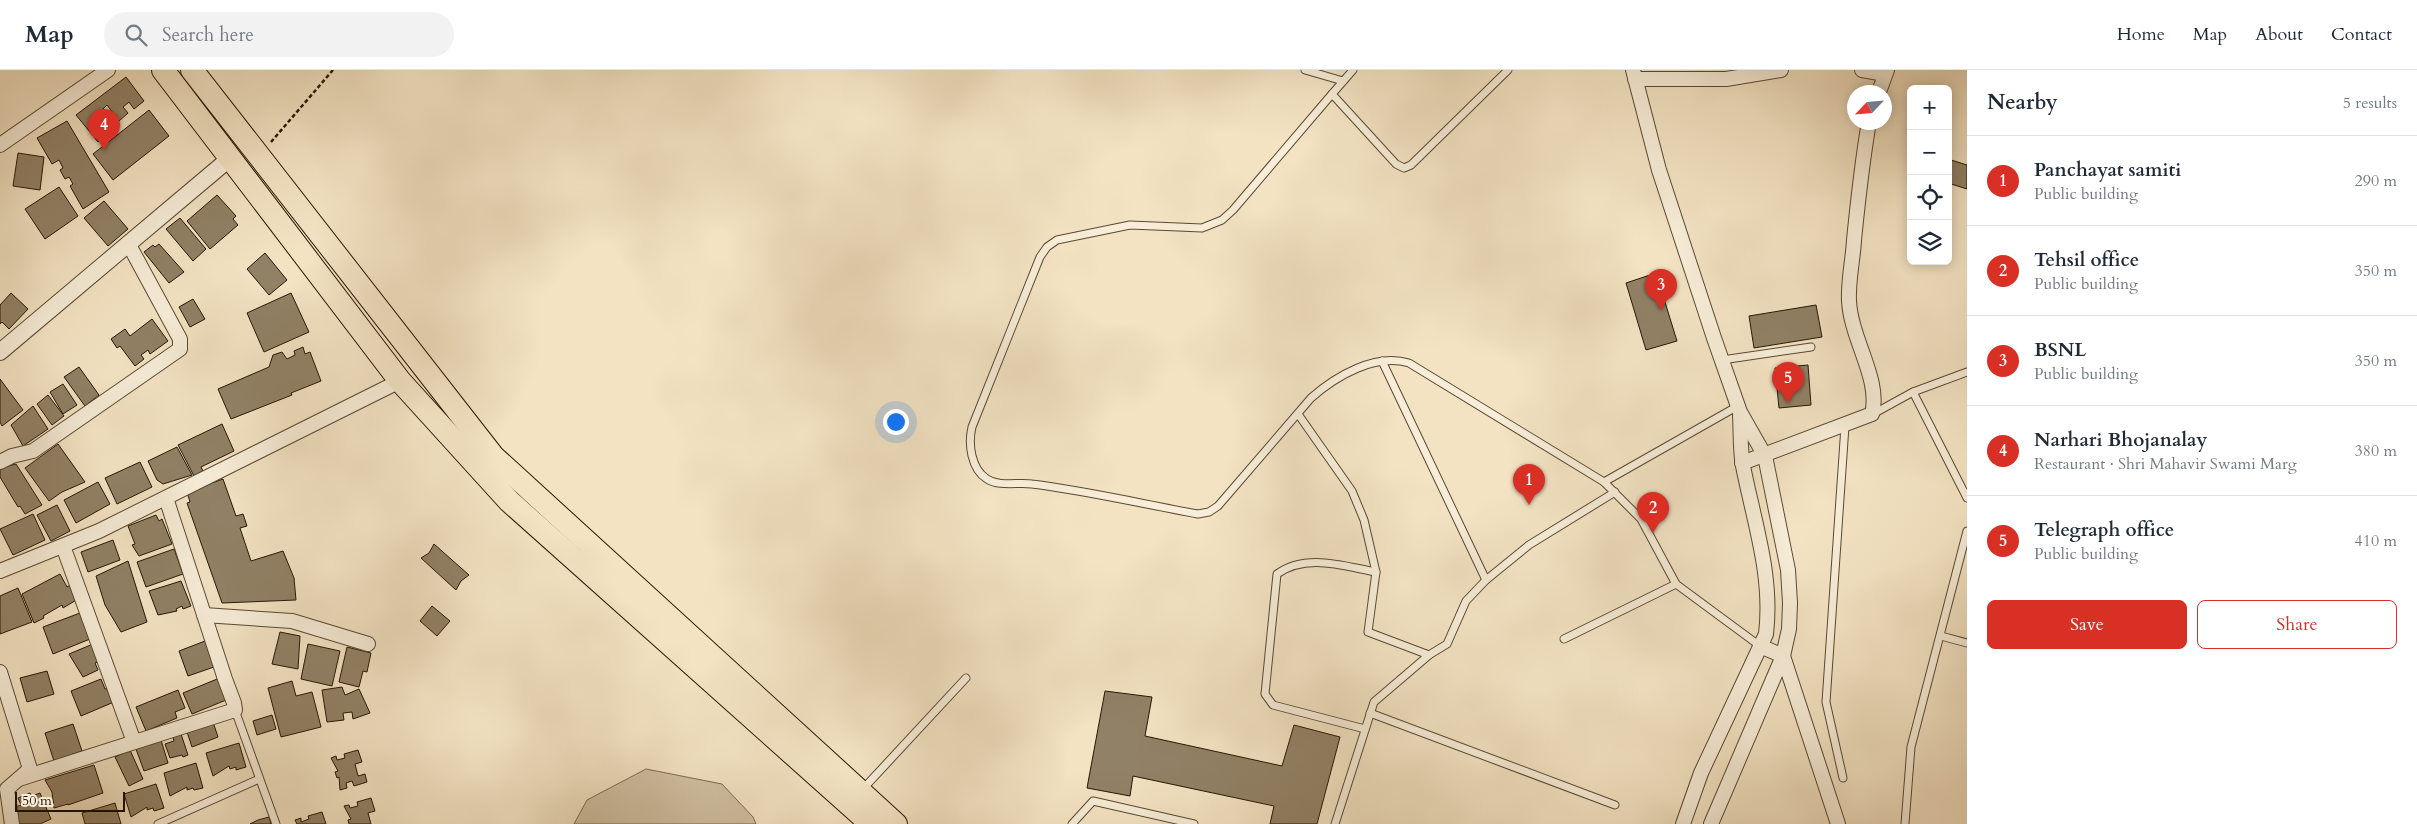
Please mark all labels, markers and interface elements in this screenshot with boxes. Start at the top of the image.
search box [104,12,454,57]
text: Map [25,18,74,51]
icon: search [122,21,150,49]
text: Search here [162,22,254,48]
text: Home [2117,22,2165,47]
text: Map [2193,22,2227,47]
text: About [2255,22,2303,47]
text: Contact [2331,22,2392,47]
north arrow [1847,85,1892,130]
map controls [1907,85,1952,265]
button: + [1907,85,1952,130]
text: Nearby [1987,88,2058,117]
text: 5 results [2343,92,2397,114]
pin: 4 [88,109,120,150]
button: − [1907,130,1952,175]
text: Panchayat samiti [2034,157,2181,183]
text: 1 [1999,170,2007,192]
text: 290 m [2355,170,2397,192]
button: locate [1907,175,1952,220]
text: Public building [2034,183,2138,205]
button: layers [1907,220,1952,265]
text: Tehsil office [2034,247,2139,273]
text: 2 [1999,260,2007,282]
text: 350 m [2355,260,2397,282]
pin: 3 [1645,269,1677,310]
text: Public building [2034,273,2138,295]
text: BSNL [2034,337,2086,363]
text: 3 [1999,350,2007,372]
text: 350 m [2355,350,2397,372]
pin: 5 [1772,362,1804,403]
text: Public building [2034,363,2138,385]
your location [883,409,909,435]
text: Narhari Bhojanalay [2034,427,2207,453]
text: 4 [1999,440,2007,462]
text: 380 m [2355,440,2397,462]
text: Restaurant · Shri Mahavir Swami Marg [2034,453,2297,475]
pin: 1 [1513,464,1545,505]
pin: 2 [1637,492,1669,533]
text: Telegraph office [2034,517,2174,543]
text: 5 [1999,530,2007,552]
text: 410 m [2355,530,2397,552]
text: Public building [2034,543,2138,565]
button: Save [1987,600,2187,649]
button: Share [2197,600,2397,649]
scale bar [15,789,125,812]
text: 50 m [22,791,52,810]

